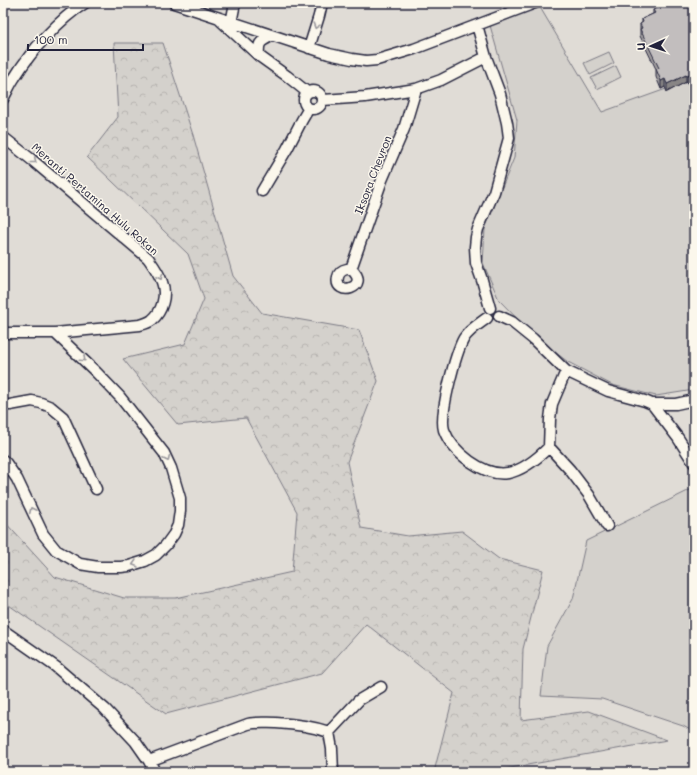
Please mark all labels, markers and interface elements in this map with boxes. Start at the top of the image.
one-way arrow [312,22,321,29]
scale bar [28,26,143,52]
north arrow [631,26,671,66]
text: 100 m [34,31,68,47]
text: U [633,42,648,51]
street label: Iksora Chevron [351,133,394,216]
street label: Meranti Pertamina Hulu Rokan [29,139,162,258]
one-way arrow [29,157,36,164]
one-way arrow [155,273,163,280]
one-way arrow [78,355,86,362]
one-way arrow [162,454,170,462]
one-way arrow [29,507,37,514]
one-way arrow [131,559,138,568]

